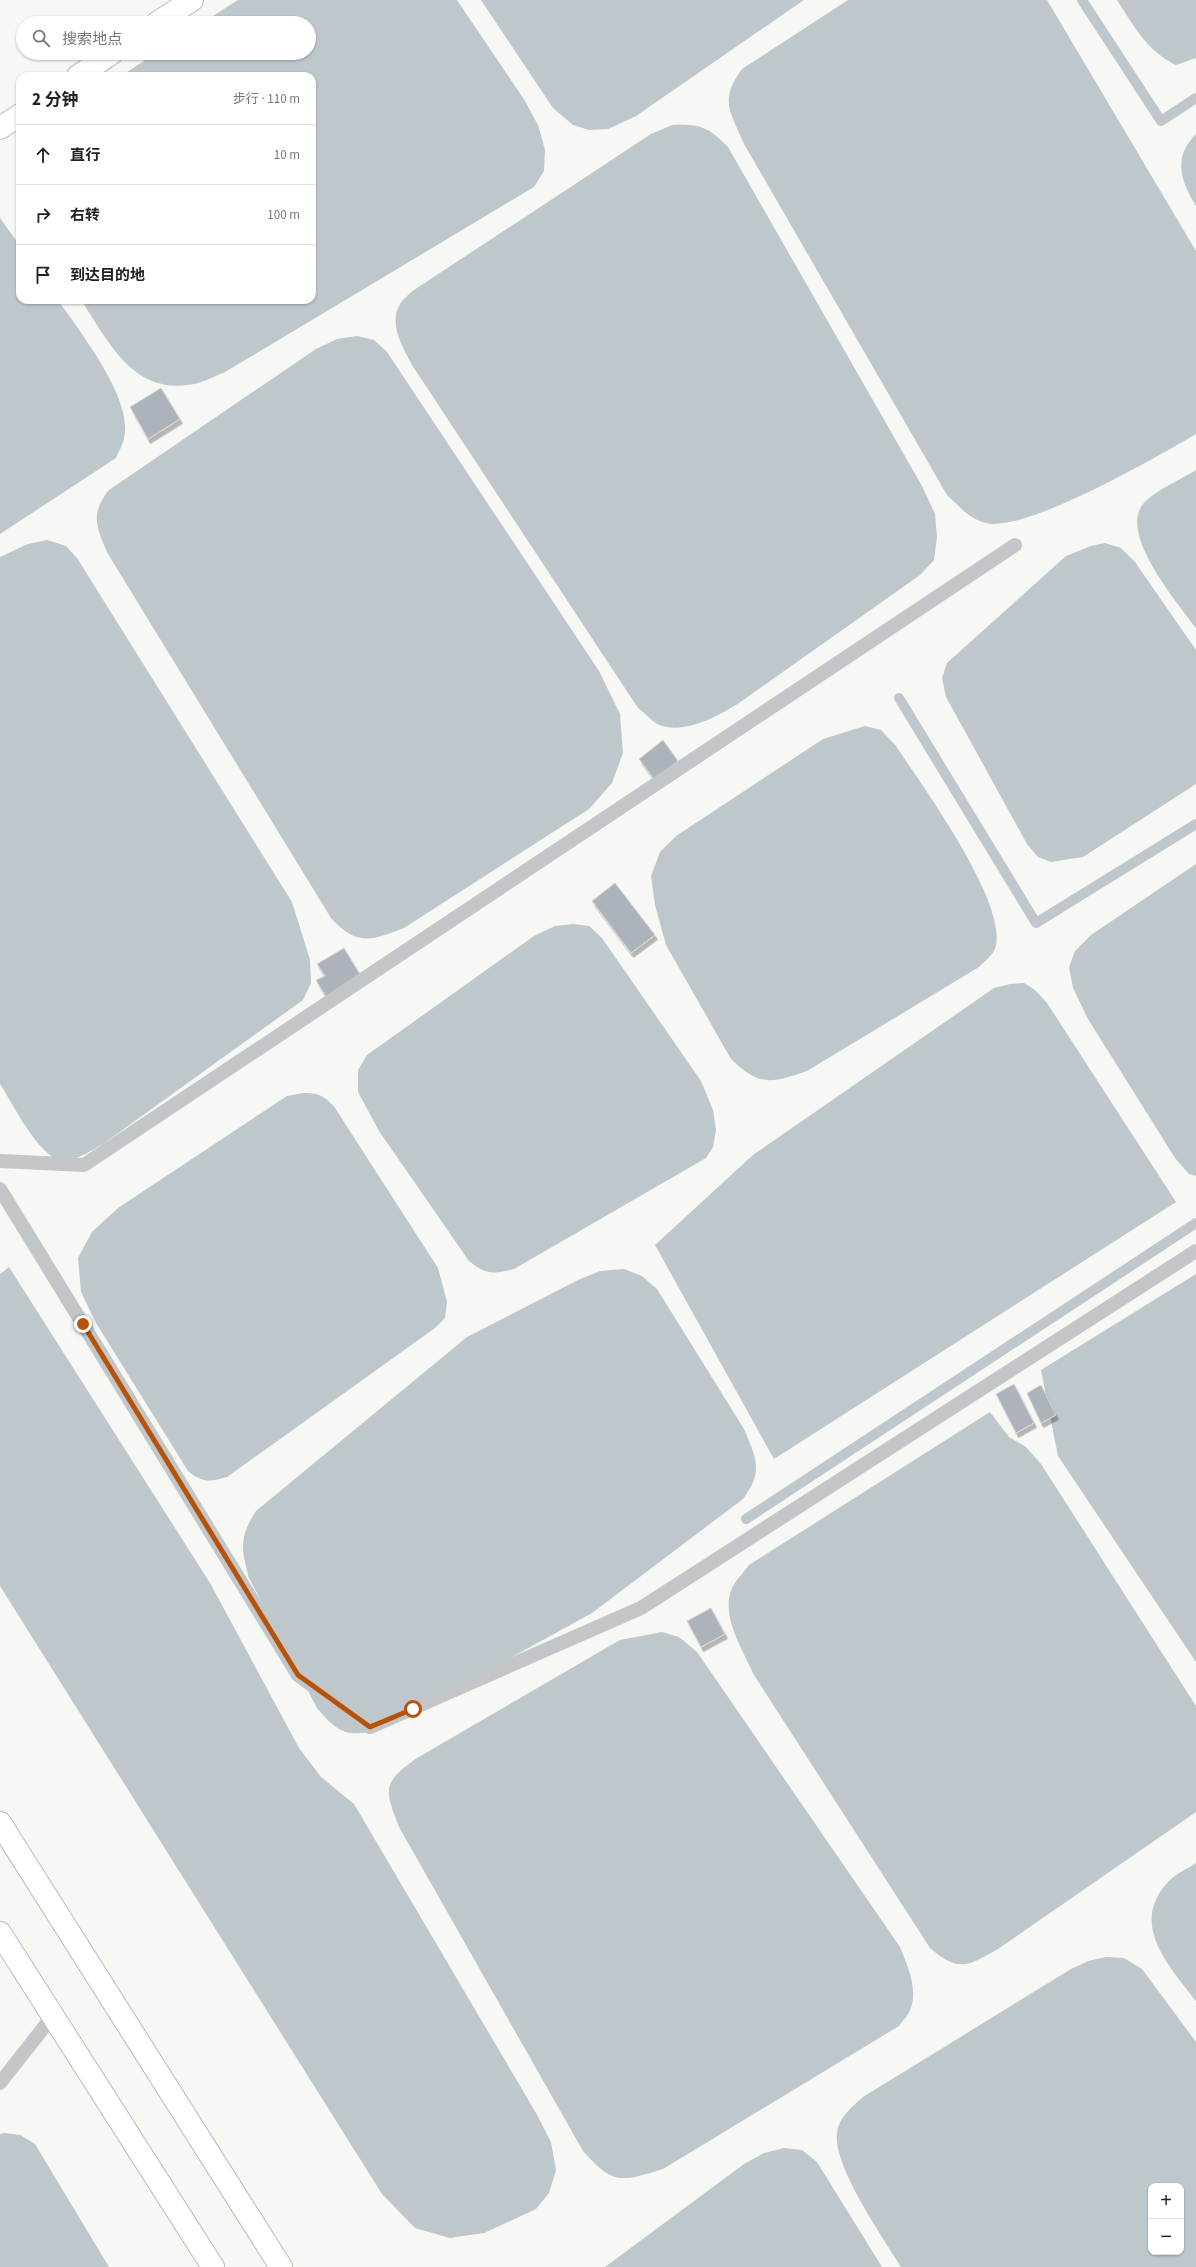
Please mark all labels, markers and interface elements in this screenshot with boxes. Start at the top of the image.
search box [16,16,316,60]
icon: search [30,27,52,49]
text: 搜索地点 [62,29,122,50]
text: 2 分钟 [32,88,78,112]
text: 步行 · 110 m [233,90,300,108]
icon: ahead [32,144,54,166]
text: 直行 [70,145,100,166]
text: 10 m [274,146,300,164]
icon: right [32,204,54,226]
text: 右转 [70,205,100,226]
text: 100 m [267,206,300,224]
icon: arrive [32,264,54,286]
text: 到达目的地 [70,265,145,286]
route end [74,1315,92,1333]
route start [404,1700,422,1718]
map controls [1148,2183,1184,2255]
button: + [1148,2183,1184,2219]
button: − [1148,2219,1184,2255]

